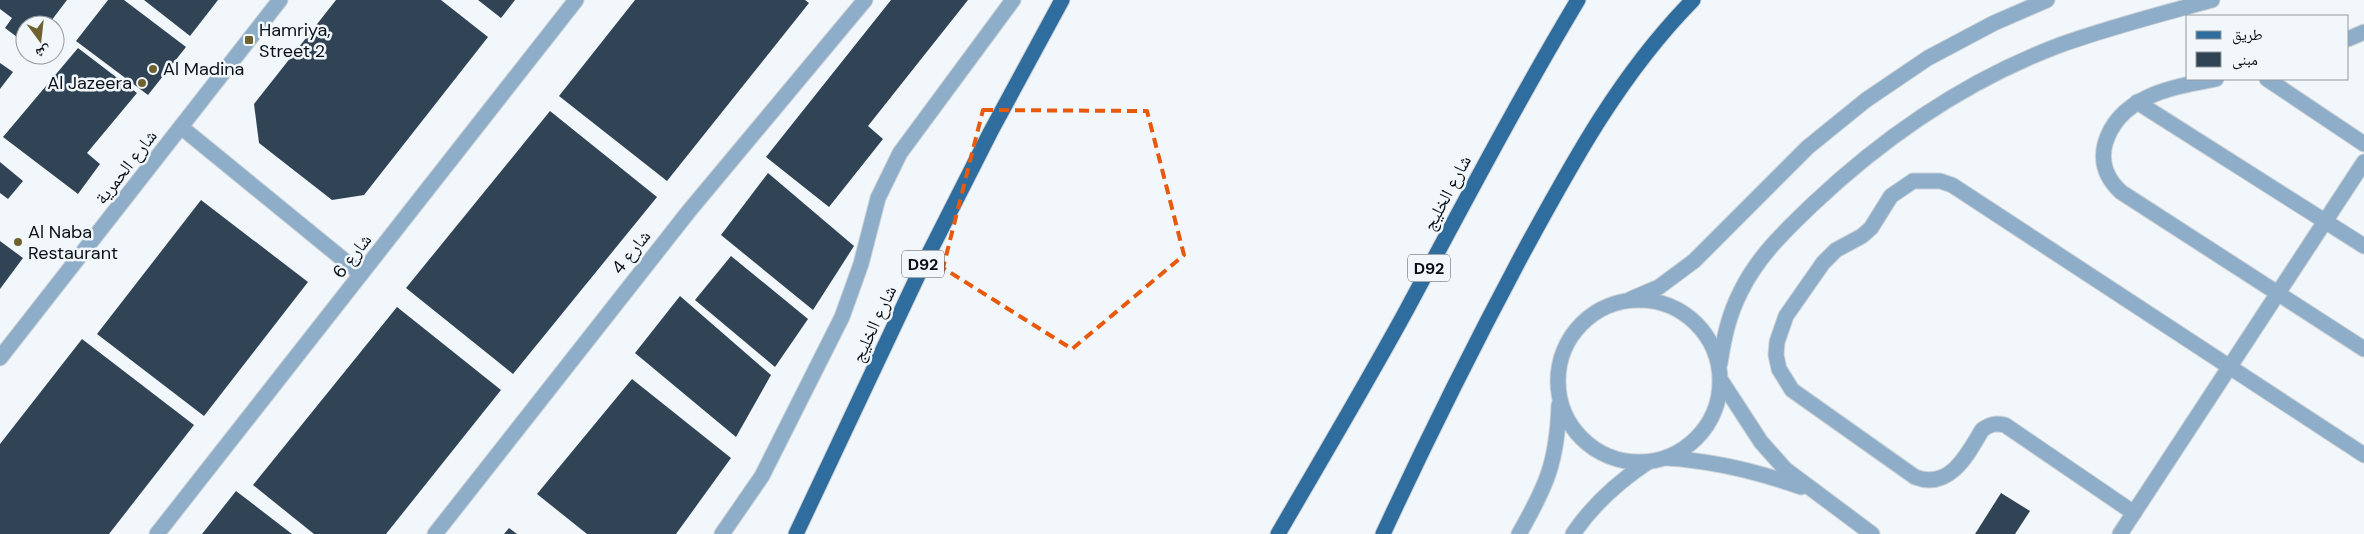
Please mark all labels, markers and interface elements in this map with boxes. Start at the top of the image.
north arrow [15,15,65,65]
legend [2186,15,2349,80]
place label: Hamriya, Street 2 [259,18,331,63]
text: طريق [2232,25,2263,45]
marker: Hamriya, Street 2 [243,34,255,46]
text: ش [34,42,53,63]
text: مبنى [2232,50,2258,70]
place label: Al Madina [163,57,244,81]
marker: Al Madina [147,63,159,75]
place label: Al Jazeera [47,71,132,95]
marker: Al Jazeera [136,77,148,89]
street label: شارع الحمرية [89,125,163,209]
street label: شارع الخليج [1417,151,1477,235]
place label: Al Naba Restaurant [28,220,118,265]
street label: شارع 4 [606,225,656,279]
street label: شارع 6 [327,229,377,283]
marker: Al Naba Restaurant [12,236,24,248]
road number: D92 [902,250,944,278]
road number: D92 [1408,254,1450,282]
street label: شارع الخليج [846,282,902,366]

